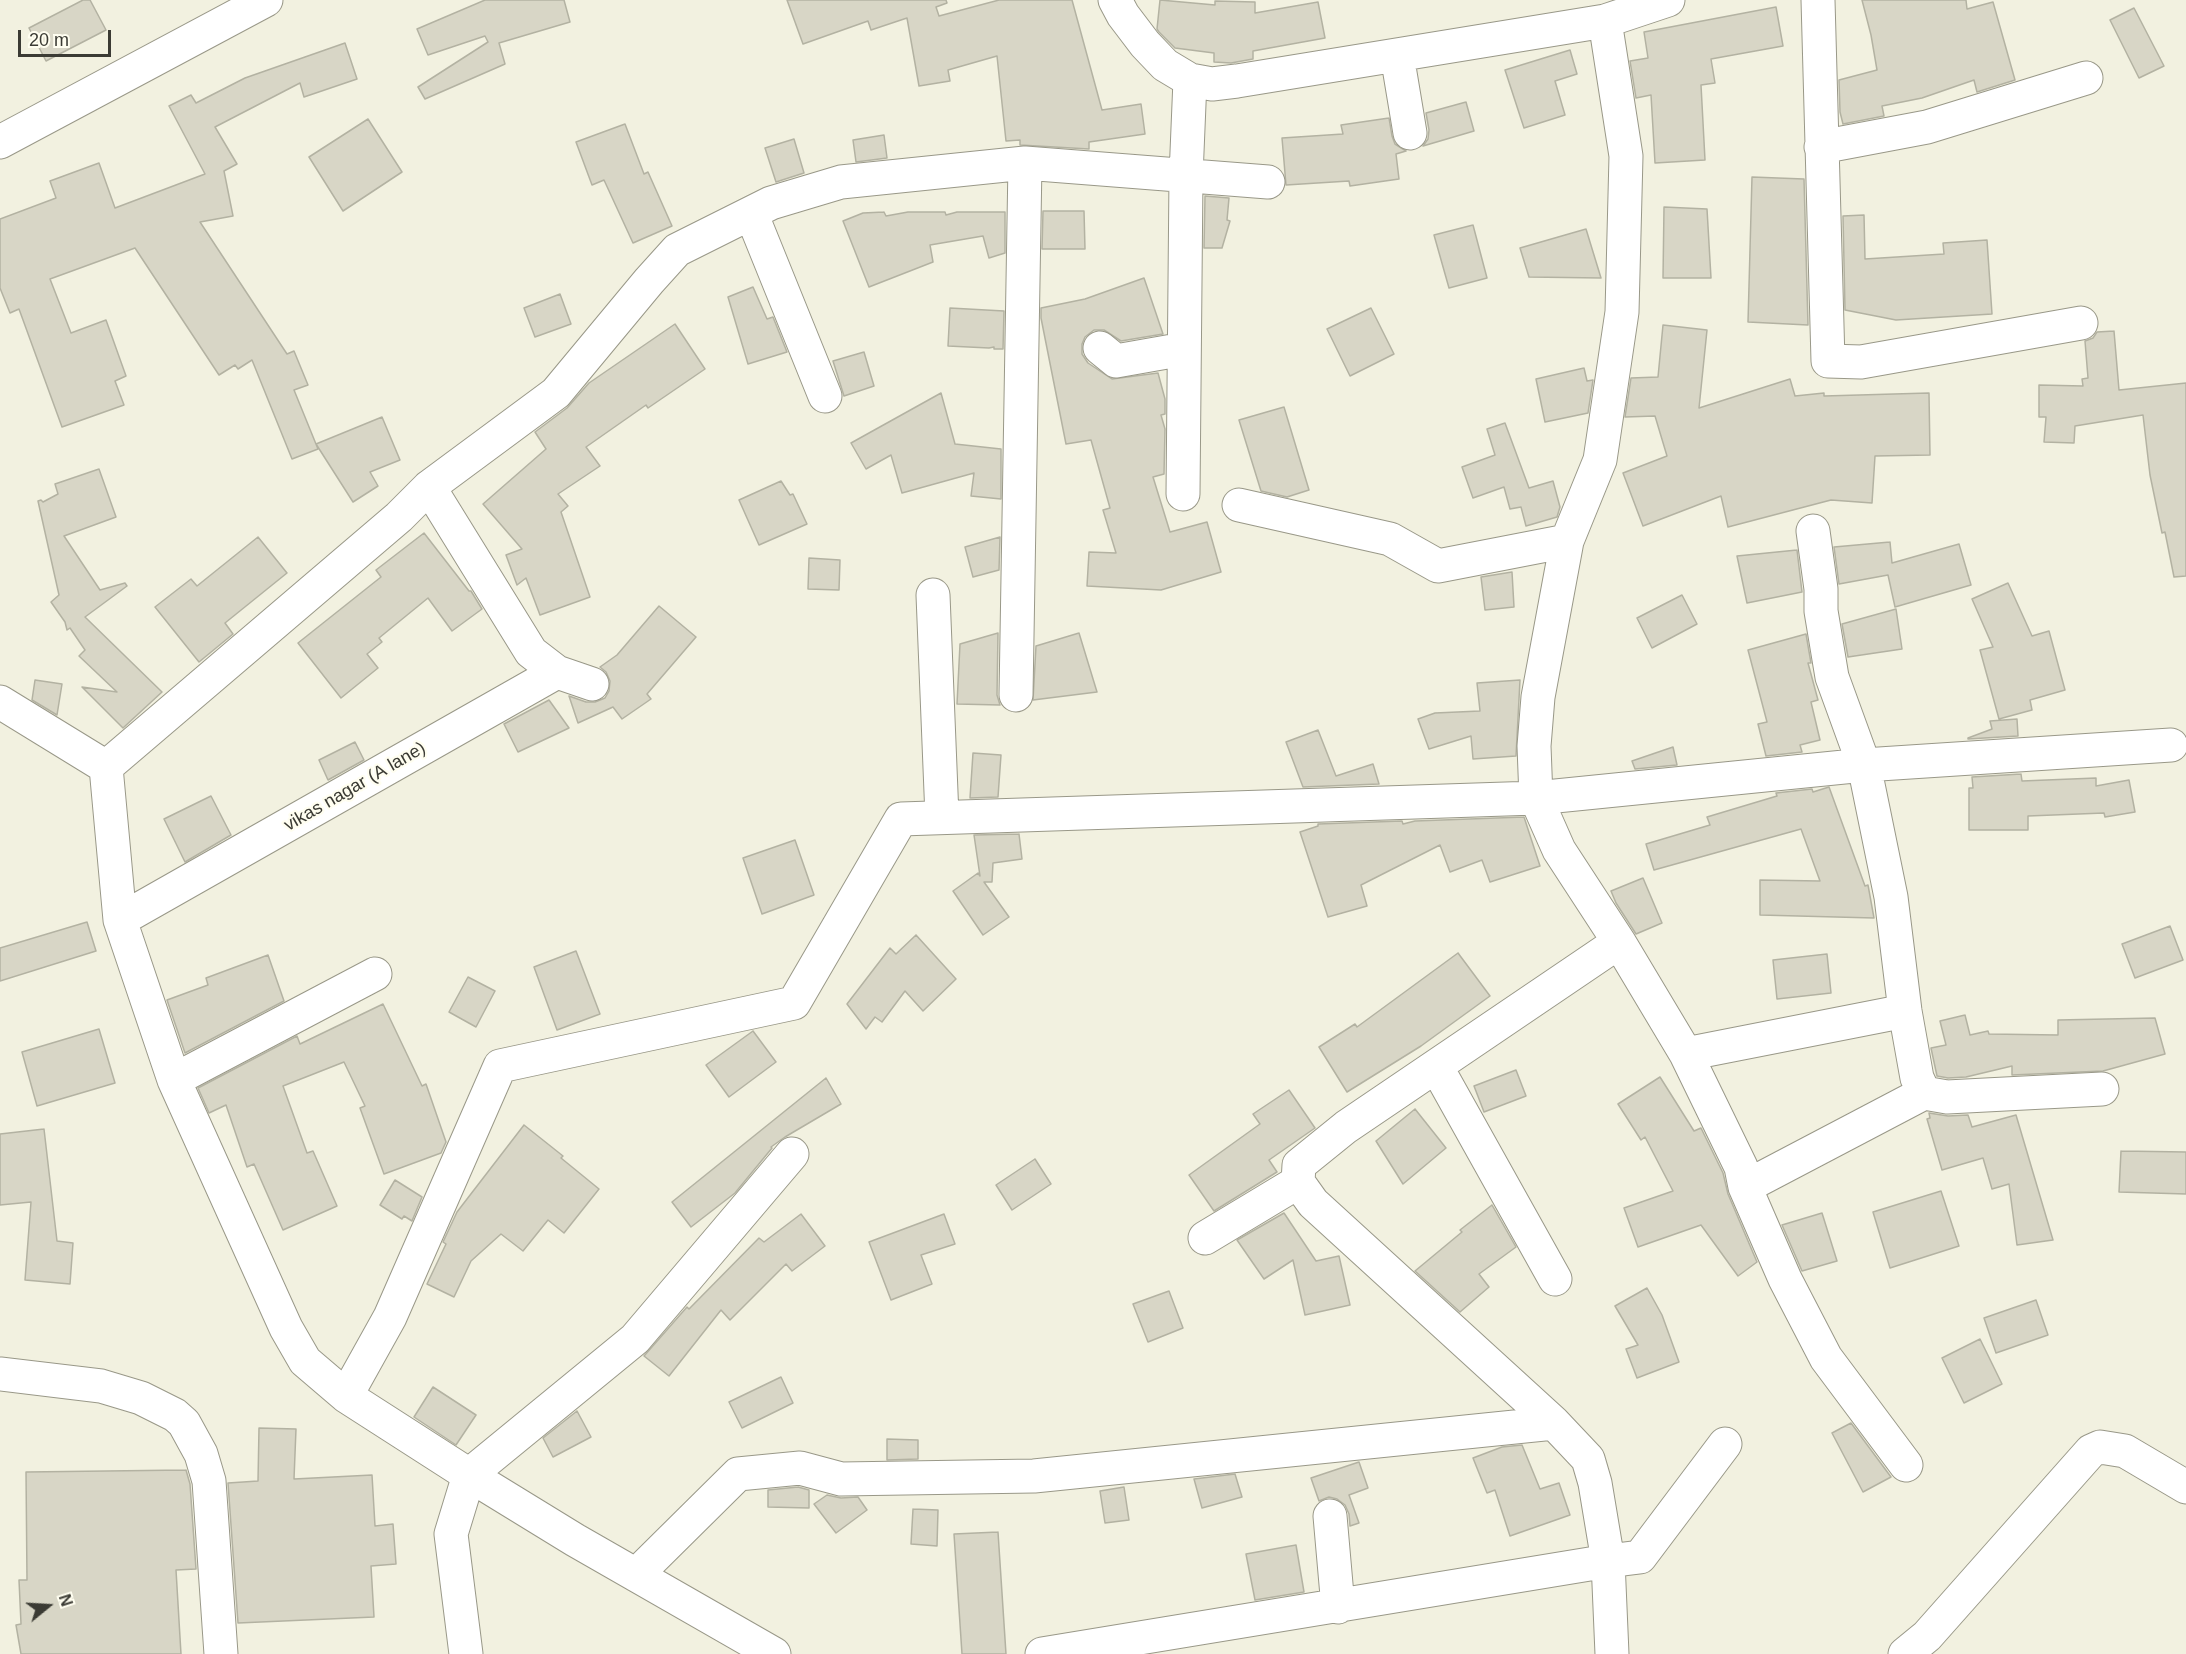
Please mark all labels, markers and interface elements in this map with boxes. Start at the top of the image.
scale bar [21,18,114,56]
text: 20 m [29,30,69,50]
street label: vikas nagar (A lane) [280,738,430,836]
north arrow [18,1576,78,1636]
text: N [56,1592,75,1608]

